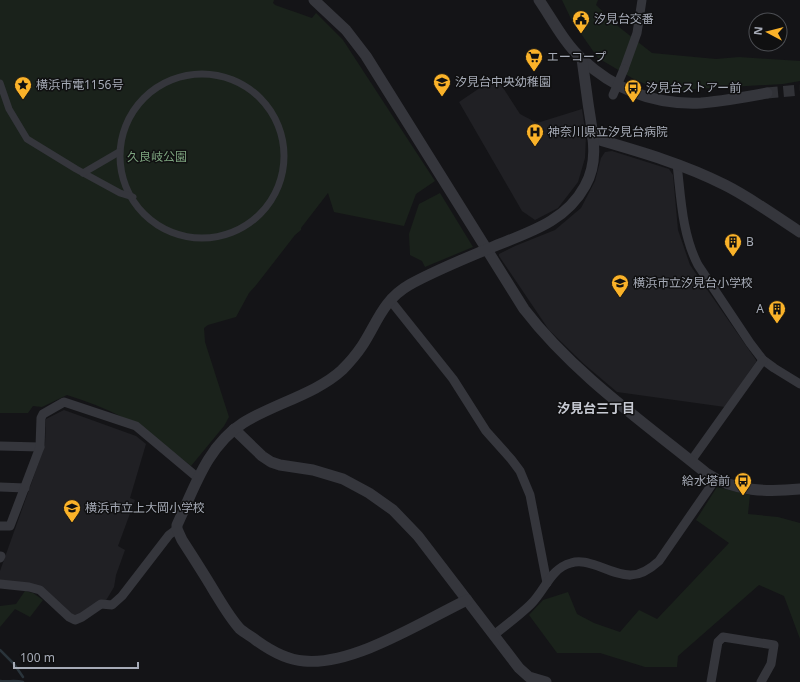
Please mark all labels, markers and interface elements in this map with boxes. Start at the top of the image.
public building icon: 汐見台交番 [571,9,591,34]
place label: 汐見台交番 [594,10,654,27]
north arrow [748,12,788,52]
text: N [750,25,766,36]
supermarket icon: エーコープ [524,47,544,72]
place label: エーコープ [547,48,606,65]
school or university icon: 汐見台中央幼稚園 [432,72,452,97]
place label: 汐見台中央幼稚園 [455,73,551,90]
place icon: 横浜市電1156号 [13,75,33,100]
place label: 横浜市電1156号 [36,76,123,93]
bus stop icon: 汐見台ストアー前 [623,78,643,103]
place label: 汐見台ストアー前 [646,79,741,96]
hospital icon: 神奈川県立汐見台病院 [525,122,545,147]
place label: 神奈川県立汐見台病院 [548,123,668,140]
park label: 久良岐公園 [127,148,187,165]
building icon: B [723,232,743,257]
place label: B [746,233,754,250]
school or university icon: 横浜市立汐見台小学校 [610,273,630,298]
place label: 横浜市立汐見台小学校 [633,274,753,291]
building icon: A [767,299,787,324]
place label: A [756,300,764,317]
district label: 汐見台三丁目 [557,399,635,417]
bus stop icon: 給水塔前 [733,471,753,496]
place label: 給水塔前 [682,472,730,489]
school or university icon: 横浜市立上大岡小学校 [62,498,82,523]
place label: 横浜市立上大岡小学校 [85,499,205,516]
scale bar [14,644,138,670]
text: 100 m [20,649,55,666]

